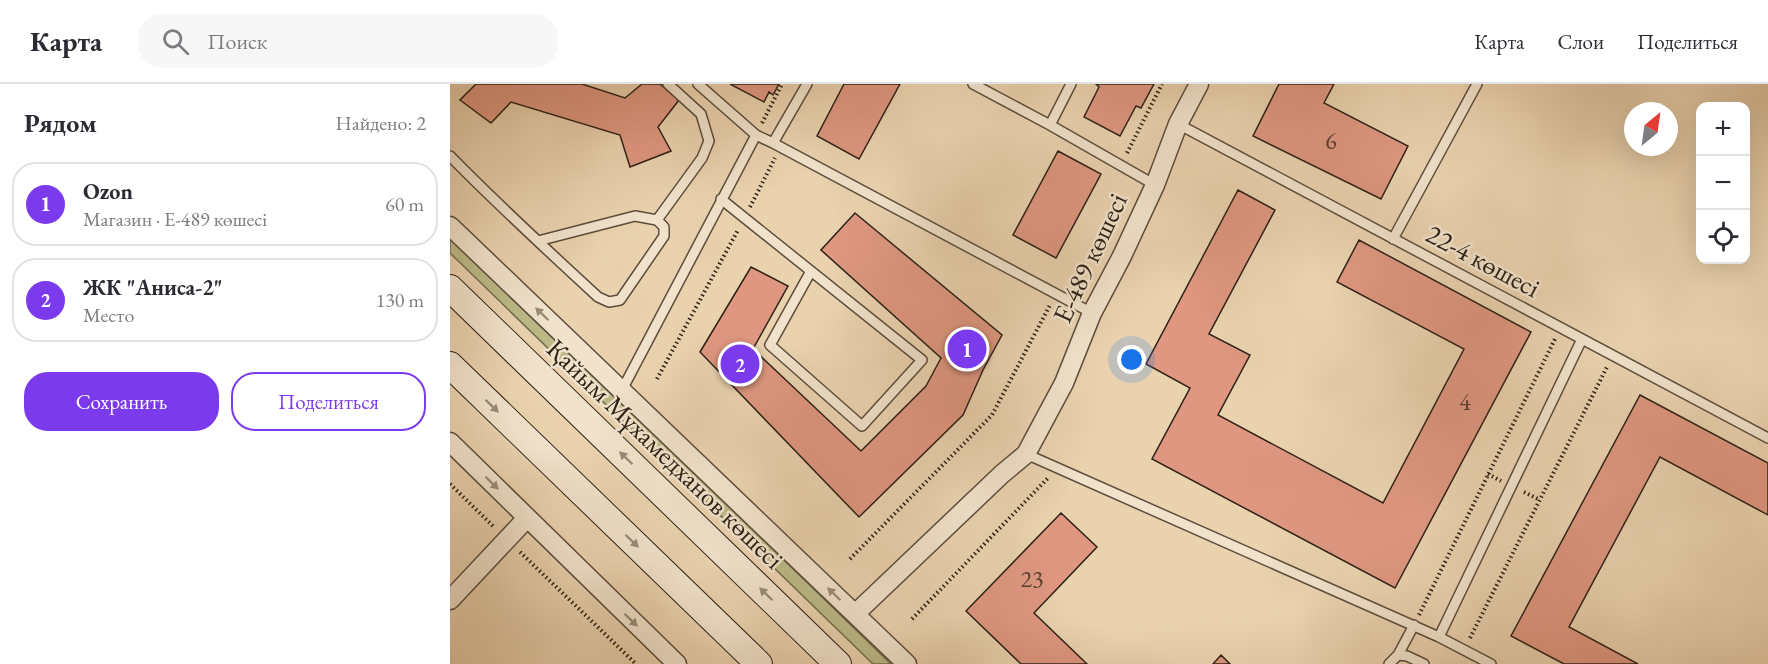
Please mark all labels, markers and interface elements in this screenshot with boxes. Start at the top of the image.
search box [138,14,558,68]
text: Карта [30,23,102,59]
icon: search [159,25,192,58]
text: Поиск [207,27,267,56]
text: Карта [1474,28,1524,55]
text: Слои [1557,28,1604,55]
text: Поделиться [1637,28,1738,55]
north arrow [1624,102,1678,156]
map controls [1696,102,1750,264]
button: + [1696,102,1750,156]
text: Рядом [24,106,97,140]
text: Найдено: 2 [335,110,426,136]
house number: 6 [1325,125,1337,156]
button: − [1696,156,1750,210]
text: Ozon [83,177,133,206]
street label: Е-489 көшесі [1044,187,1135,328]
text: 1 [40,191,51,217]
text: 60 m [385,191,424,217]
text: Магазин · Е-489 көшесі [83,206,267,232]
button: locate [1696,210,1750,264]
street label: 22-4 көшесі [1420,216,1547,305]
text: ЖК "Аниса-2" [83,273,223,302]
text: 2 [40,287,51,313]
text: 130 m [376,287,424,313]
text: Место [83,302,134,328]
one-way arrow [535,308,550,321]
pin: 1 [948,326,986,372]
street label: Қайым Мұхамедханов көшесі [539,331,792,577]
pin: 2 [720,342,760,386]
your location [1117,345,1146,374]
button: Сохранить [24,372,219,431]
button: Поделиться [231,372,426,431]
house number: 4 [1459,386,1471,417]
one-way arrow [485,398,499,412]
one-way arrow [620,452,634,466]
one-way arrow [484,476,498,490]
one-way arrow [625,534,639,548]
house number: 23 [1020,563,1044,594]
one-way arrow [759,587,774,601]
one-way arrow [827,588,841,602]
one-way arrow [623,613,638,627]

